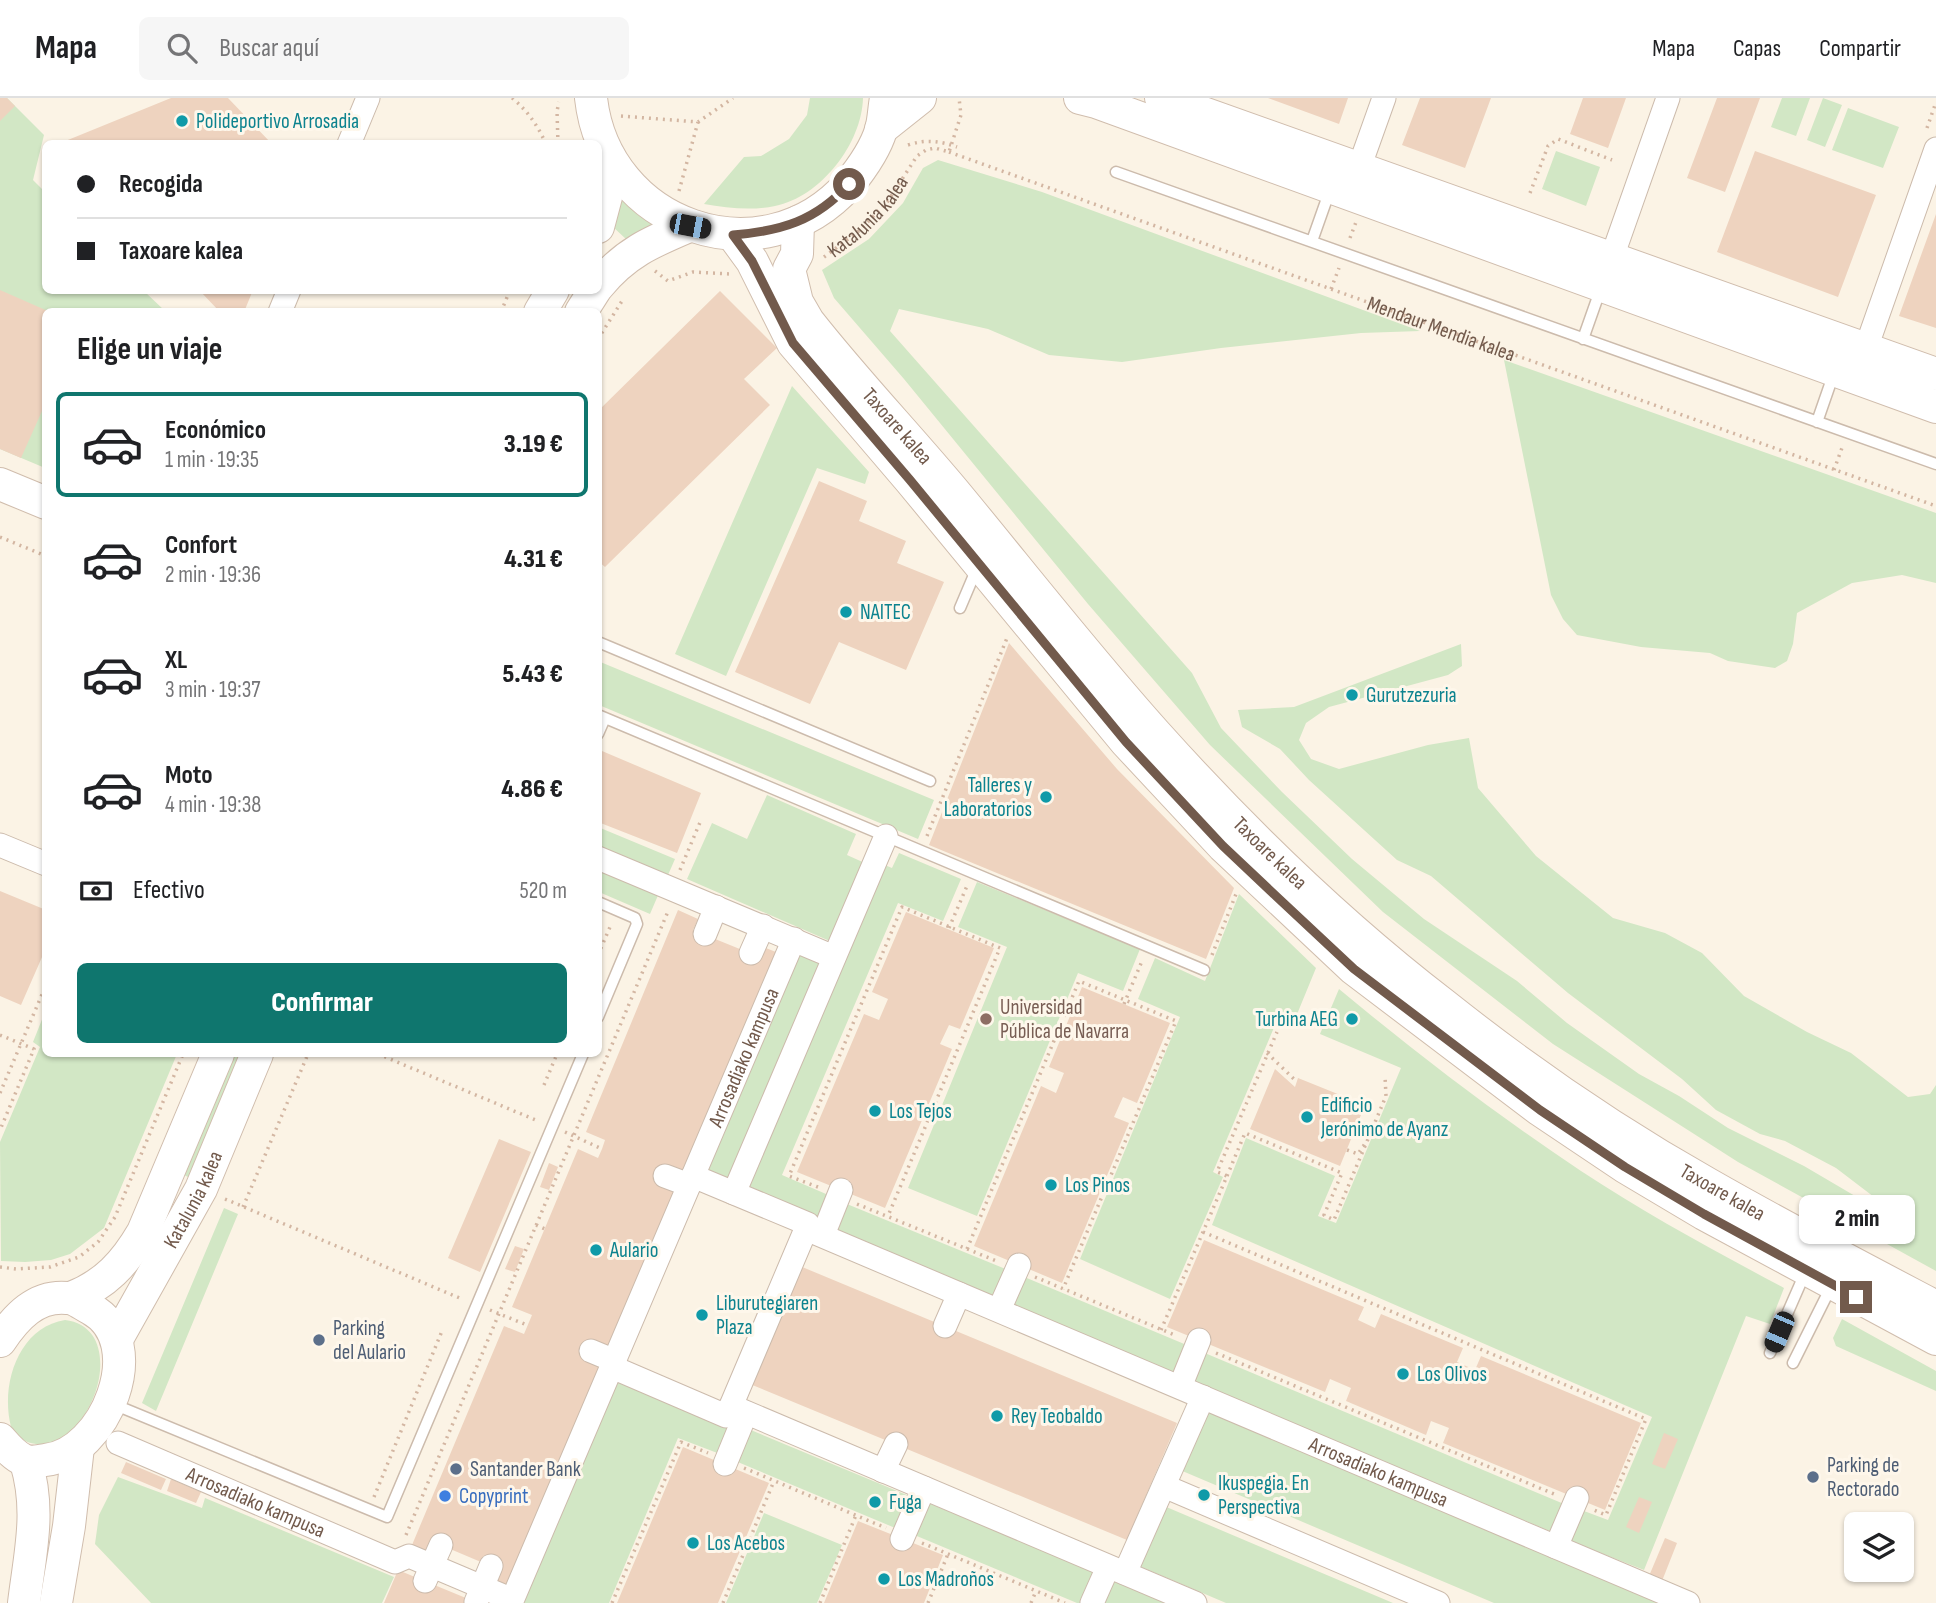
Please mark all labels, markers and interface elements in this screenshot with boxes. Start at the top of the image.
search box [139,17,629,80]
text: Mapa [35,28,97,68]
icon: search [163,29,201,67]
text: Buscar aquí [219,33,319,64]
text: Mapa [1652,34,1695,63]
text: Capas [1733,34,1781,63]
text: Compartir [1819,34,1901,63]
place label: Polideportivo Arrosadia [196,109,359,134]
marker: Polideportivo Arrosadia [174,113,190,129]
route start [833,168,865,200]
text: Recogida [119,169,203,200]
street label: Katalunia kalea [823,171,914,263]
car [668,212,713,240]
text: Taxoare kalea [119,236,243,267]
street label: Mendaur Mendia kalea [1364,291,1519,367]
text: Elige un viaje [77,330,222,369]
street label: Taxoare kalea [857,383,937,470]
icon: car [81,413,144,476]
text: Económico [165,415,266,446]
text: 3.19 € [504,429,563,460]
text: 1 min · 19:35 [165,446,259,474]
icon: car [81,528,144,591]
text: Confort [165,530,237,561]
text: 4.31 € [504,544,563,575]
text: 2 min · 19:36 [165,561,261,589]
place label: NAITEC [860,600,911,625]
marker: NAITEC [838,604,854,620]
icon: car [81,643,144,706]
text: XL [165,645,187,676]
text: 5.43 € [502,659,563,690]
text: 3 min · 19:37 [165,676,261,704]
place label: Gurutzezuria [1366,683,1457,708]
marker: Gurutzezuria [1344,687,1360,703]
icon: car [81,758,144,821]
text: Moto [165,760,213,791]
place label: Talleres y Laboratorios [944,773,1032,822]
text: 4.86 € [501,774,563,805]
marker: Talleres y Laboratorios [1038,789,1054,805]
text: 4 min · 19:38 [165,791,261,819]
street label: Taxoare kalea [1228,812,1312,895]
icon: cash [77,872,115,910]
text: Efectivo [133,875,205,906]
text: 520 m [520,877,567,905]
button: Confirmar [77,963,567,1043]
street label: Arrosadiako kampusa [703,984,785,1132]
place label: Universidad Pública de Navarra [1000,995,1129,1044]
place label: Turbina AEG [1255,1007,1338,1032]
marker: Universidad Pública de Navarra [978,1011,994,1027]
marker: Turbina AEG [1344,1011,1360,1027]
place label: Edificio Jerónimo de Ayanz [1320,1093,1449,1142]
place label: Los Tejos [889,1099,952,1124]
marker: Los Tejos [867,1103,883,1119]
marker: Edificio Jerónimo de Ayanz [1299,1109,1315,1125]
street label: Katalunia kalea [158,1148,228,1253]
street label: Taxoare kalea [1675,1159,1769,1226]
place label: Los Pinos [1065,1173,1130,1198]
marker: Los Pinos [1043,1177,1059,1193]
callout: 2 min [1798,1196,1914,1244]
text: 2 min [1835,1205,1879,1233]
place label: Aulario [609,1238,658,1263]
marker: Aulario [588,1242,604,1258]
route end [1840,1281,1872,1313]
place label: Liburutegiaren Plaza [716,1291,818,1340]
marker: Liburutegiaren Plaza [694,1307,710,1323]
car [1762,1309,1797,1355]
place label: Parking del Aulario [333,1316,406,1365]
marker: Parking del Aulario [311,1332,327,1348]
place label: Los Olivos [1417,1362,1487,1387]
marker: Los Olivos [1395,1366,1411,1382]
place label: Rey Teobaldo [1011,1404,1103,1429]
marker: Rey Teobaldo [989,1408,1005,1424]
street label: Arrosadiako kampusa [1304,1431,1452,1513]
place label: Parking de Rectorado [1827,1453,1900,1502]
place label: Santander Bank [470,1457,581,1482]
street label: Arrosadiako kampusa [182,1461,329,1543]
marker: Santander Bank [448,1461,464,1477]
marker: Parking de Rectorado [1805,1469,1821,1485]
place label: Ikuspegia. En Perspectiva [1218,1471,1309,1520]
place label: Copyprint [459,1484,529,1509]
marker: Ikuspegia. En Perspectiva [1196,1487,1212,1503]
marker: Copyprint [437,1488,453,1504]
place label: Fuga [889,1490,922,1515]
marker: Fuga [867,1494,883,1510]
map controls [1844,1512,1914,1582]
button: layers [1844,1512,1914,1582]
place label: Los Acebos [707,1531,785,1556]
marker: Los Acebos [685,1535,701,1551]
place label: Los Madroños [898,1567,994,1592]
marker: Los Madroños [876,1571,892,1587]

